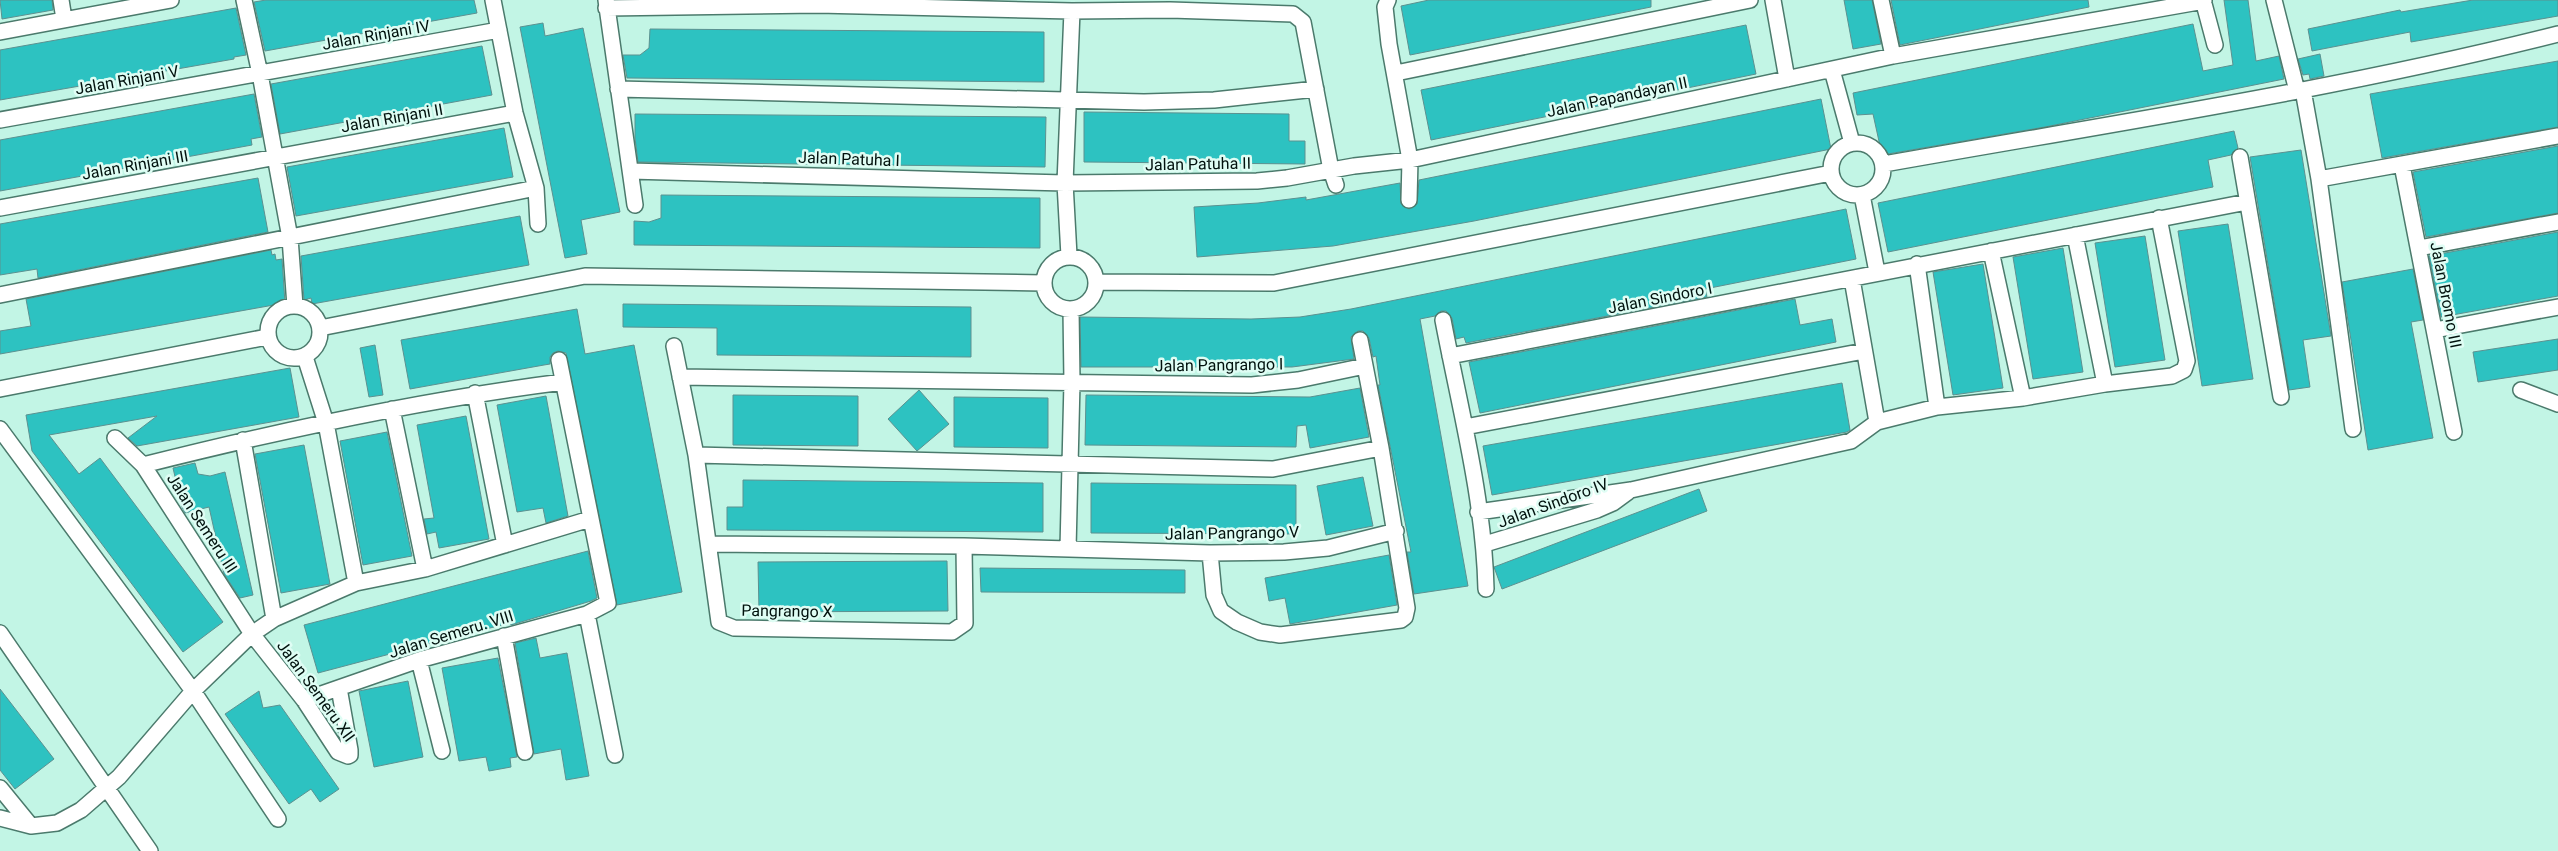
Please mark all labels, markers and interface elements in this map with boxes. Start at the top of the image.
street label: Jalan Rinjani IV [321,16,431,54]
street label: Jalan Rinjani V [74,62,180,98]
street label: Jalan Papandayan II [1545,73,1689,121]
street label: Jalan Rinjani II [339,100,445,136]
street label: Jalan Rinjani III [80,146,190,184]
street label: Jalan Patuha I [798,148,900,170]
street label: Jalan Patuha II [1145,154,1251,174]
street label: Jalan Bromo III [2426,240,2466,350]
street label: Jalan Sindoro I [1606,279,1714,317]
street label: Jalan Pangrango I [1155,354,1283,376]
street label: Jalan Semeru III [163,470,241,576]
street label: Jalan Sindoro IV [1495,474,1611,532]
street label: Jalan Pangrango V [1165,522,1299,544]
street label: Pangrango X [741,601,833,621]
street label: Jalan Semeru. VIII [386,606,516,662]
street label: Jalan Semeru XII [273,637,359,745]

